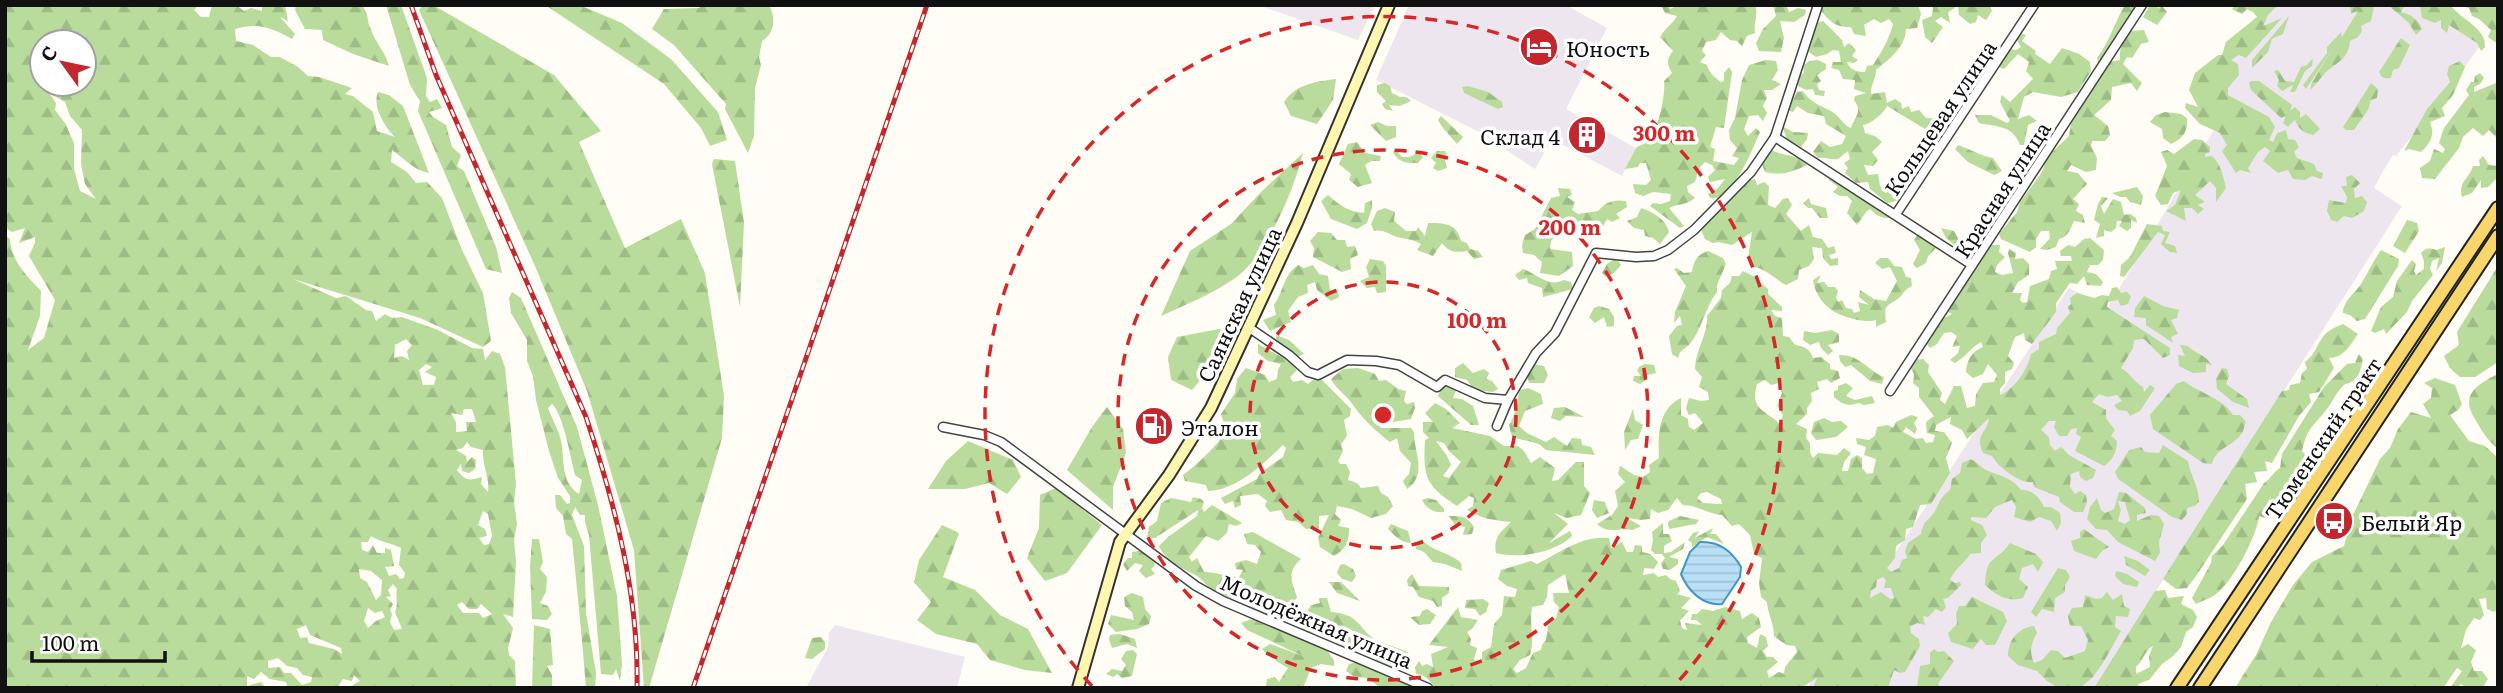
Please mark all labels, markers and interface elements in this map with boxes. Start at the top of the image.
hotel icon: Юность [1518,26,1560,68]
north arrow [28,28,98,98]
place label: Юность [1566,32,1650,63]
street label: Кольцевая улица [1875,33,2003,201]
text: С [32,40,63,66]
building icon: Склад 4 [1566,114,1608,156]
street label: Красная улица [1945,114,2057,263]
text: 300 m [1633,116,1695,147]
place label: Склад 4 [1480,120,1560,151]
text: 200 m [1539,210,1601,241]
street label: Саянская улица [1188,221,1288,387]
text: 100 m [1447,303,1507,334]
street label: Тюменский тракт [2256,350,2388,526]
centre of rings [1371,403,1395,427]
fuel station icon: Эталон [1133,405,1175,447]
place label: Эталон [1181,411,1258,442]
bus stop icon: Белый Яр [2313,500,2355,542]
place label: Белый Яр [2361,506,2462,537]
street label: Молодёжная улица [1216,565,1419,675]
scale bar [32,620,164,664]
text: 100 m [42,626,99,657]

